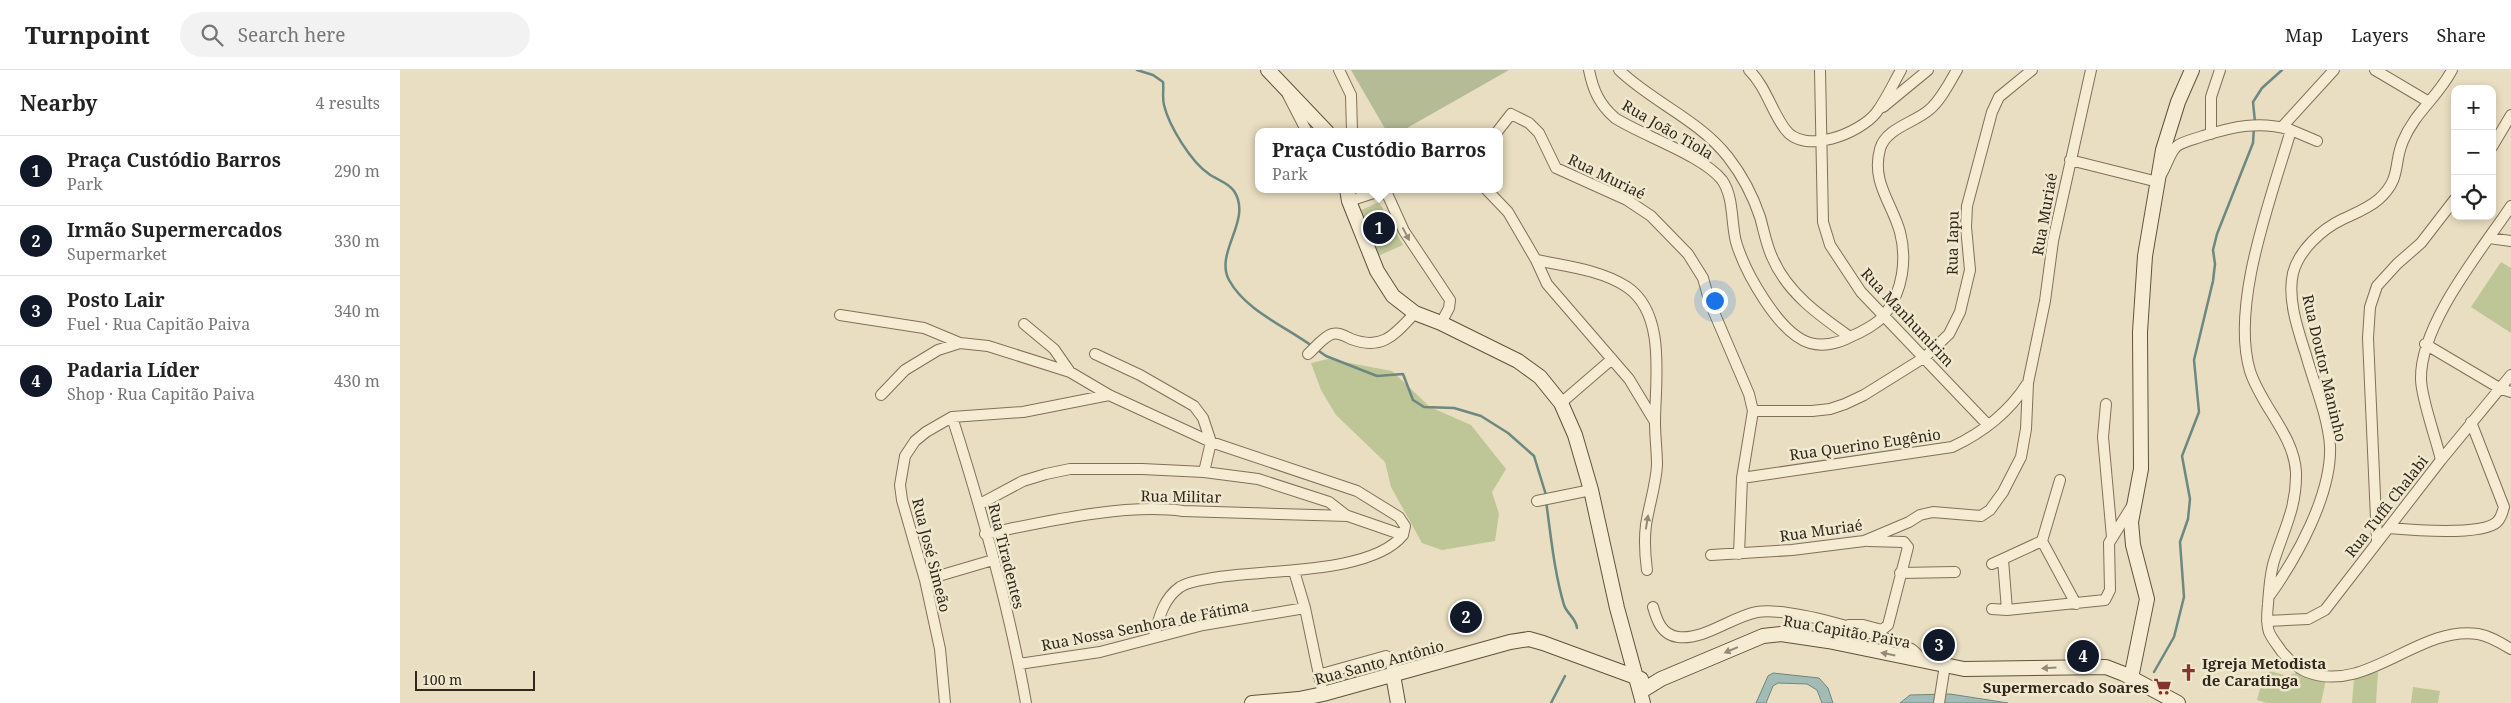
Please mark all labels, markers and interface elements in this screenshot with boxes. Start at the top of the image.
search box [180,12,530,57]
text: Turnpoint [25,18,150,51]
icon: search [198,21,226,49]
text: Search here [238,22,346,48]
text: Map [2285,23,2323,47]
text: Layers [2351,23,2409,47]
text: Share [2437,23,2486,47]
map controls [2451,85,2496,220]
button: + [2451,85,2496,130]
text: Nearby [20,89,98,117]
text: 4 results [316,92,380,114]
street label: Rua João Tiola [1619,95,1717,163]
popup [1255,128,1503,193]
button: − [2451,130,2496,175]
text: Praça Custódio Barros [1272,137,1486,163]
text: Praça Custódio Barros [67,147,281,173]
street label: Rua Muriaé [1565,149,1649,203]
text: 1 [31,160,41,182]
text: 290 m [334,160,380,182]
text: Park [1272,163,1308,185]
street label: Rua Muriaé [2027,171,2061,257]
text: Park [67,173,103,195]
button: locate [2451,175,2496,220]
pin: 1 [1363,209,1395,247]
street label: Rua Iapu [1941,210,1963,275]
text: Irmão Supermercados [67,217,282,243]
one-way arrow [1402,226,1410,241]
text: 2 [31,230,41,252]
text: 330 m [334,230,380,252]
text: Supermarket [67,243,167,265]
street label: Rua Manhumirim [1857,263,1959,371]
text: Posto Lair [67,287,165,313]
your location [1702,288,1728,314]
street label: Rua Doutor Maninho [2298,292,2352,444]
text: 3 [31,300,41,322]
text: 340 m [334,300,380,322]
text: Fuel · Rua Capitão Paiva [67,313,250,335]
text: Padaria Líder [67,357,199,383]
text: 4 [31,370,41,392]
text: 430 m [334,370,380,392]
text: Shop · Rua Capitão Paiva [67,383,255,405]
street label: Rua Querino Eugênio [1788,423,1942,465]
street label: Rua Tuffi Chalabi [2340,451,2432,561]
street label: Rua Militar [1140,485,1222,507]
street label: Rua José Simeão [908,496,956,614]
street label: Rua Tiradentes [984,501,1030,611]
one-way arrow [1643,513,1651,529]
street label: Rua Muriaé [1778,514,1864,546]
street label: Rua Nossa Senhora de Fátima [1039,595,1251,655]
pin: 2 [1450,598,1482,636]
street label: Rua Capitão Paiva [1782,610,1912,652]
pin: 3 [1923,626,1955,664]
street label: Rua Santo Antônio [1312,635,1446,689]
pin: 4 [2067,637,2099,675]
one-way arrow [1724,646,1738,654]
one-way arrow [1880,649,1896,657]
place label: Igreja Metodista de Caratinga [2202,653,2326,690]
church icon: Igreja Metodista de Caratinga [2178,662,2198,682]
one-way arrow [2041,664,2057,672]
scale bar [415,668,535,691]
text: 100 m [422,670,462,689]
place label: Supermercado Soares [1983,677,2149,697]
supermarket icon: Supermercado Soares [2153,677,2173,697]

